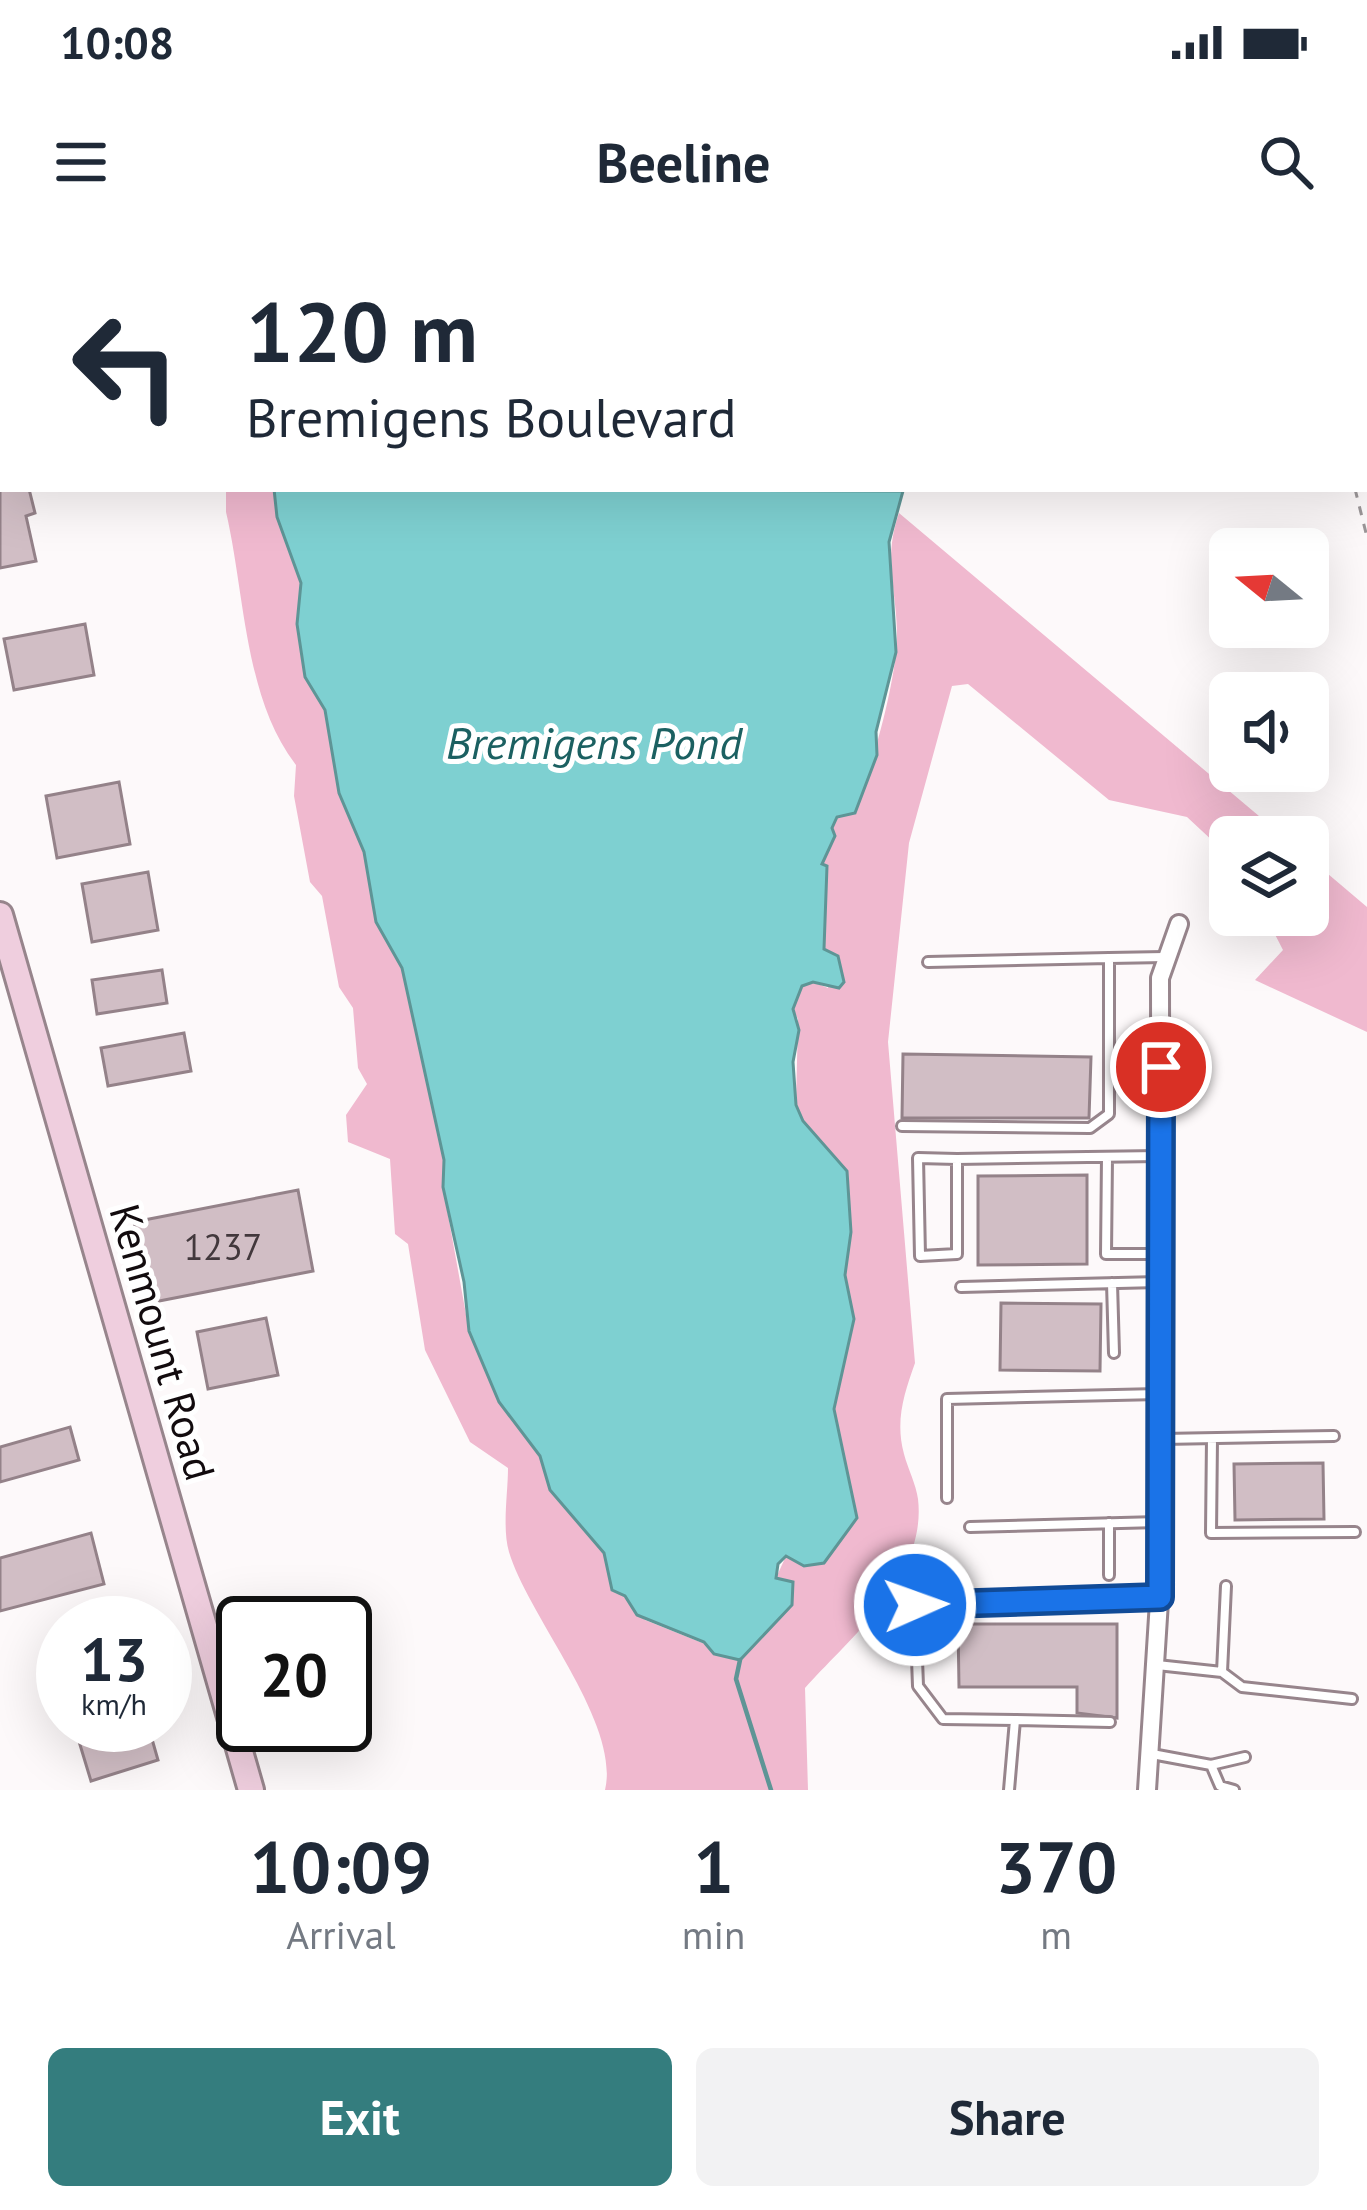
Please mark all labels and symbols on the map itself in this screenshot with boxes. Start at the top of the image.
north arrow [1209,528,1329,648]
water label: Bremigens Pond [446,713,743,771]
pin [1110,1016,1212,1118]
street label: Kenmount Road [97,1198,229,1486]
house number: 1237 [184,1223,262,1270]
position arrow [852,1542,978,1668]
speed limit sign: 20 [216,1596,372,1752]

